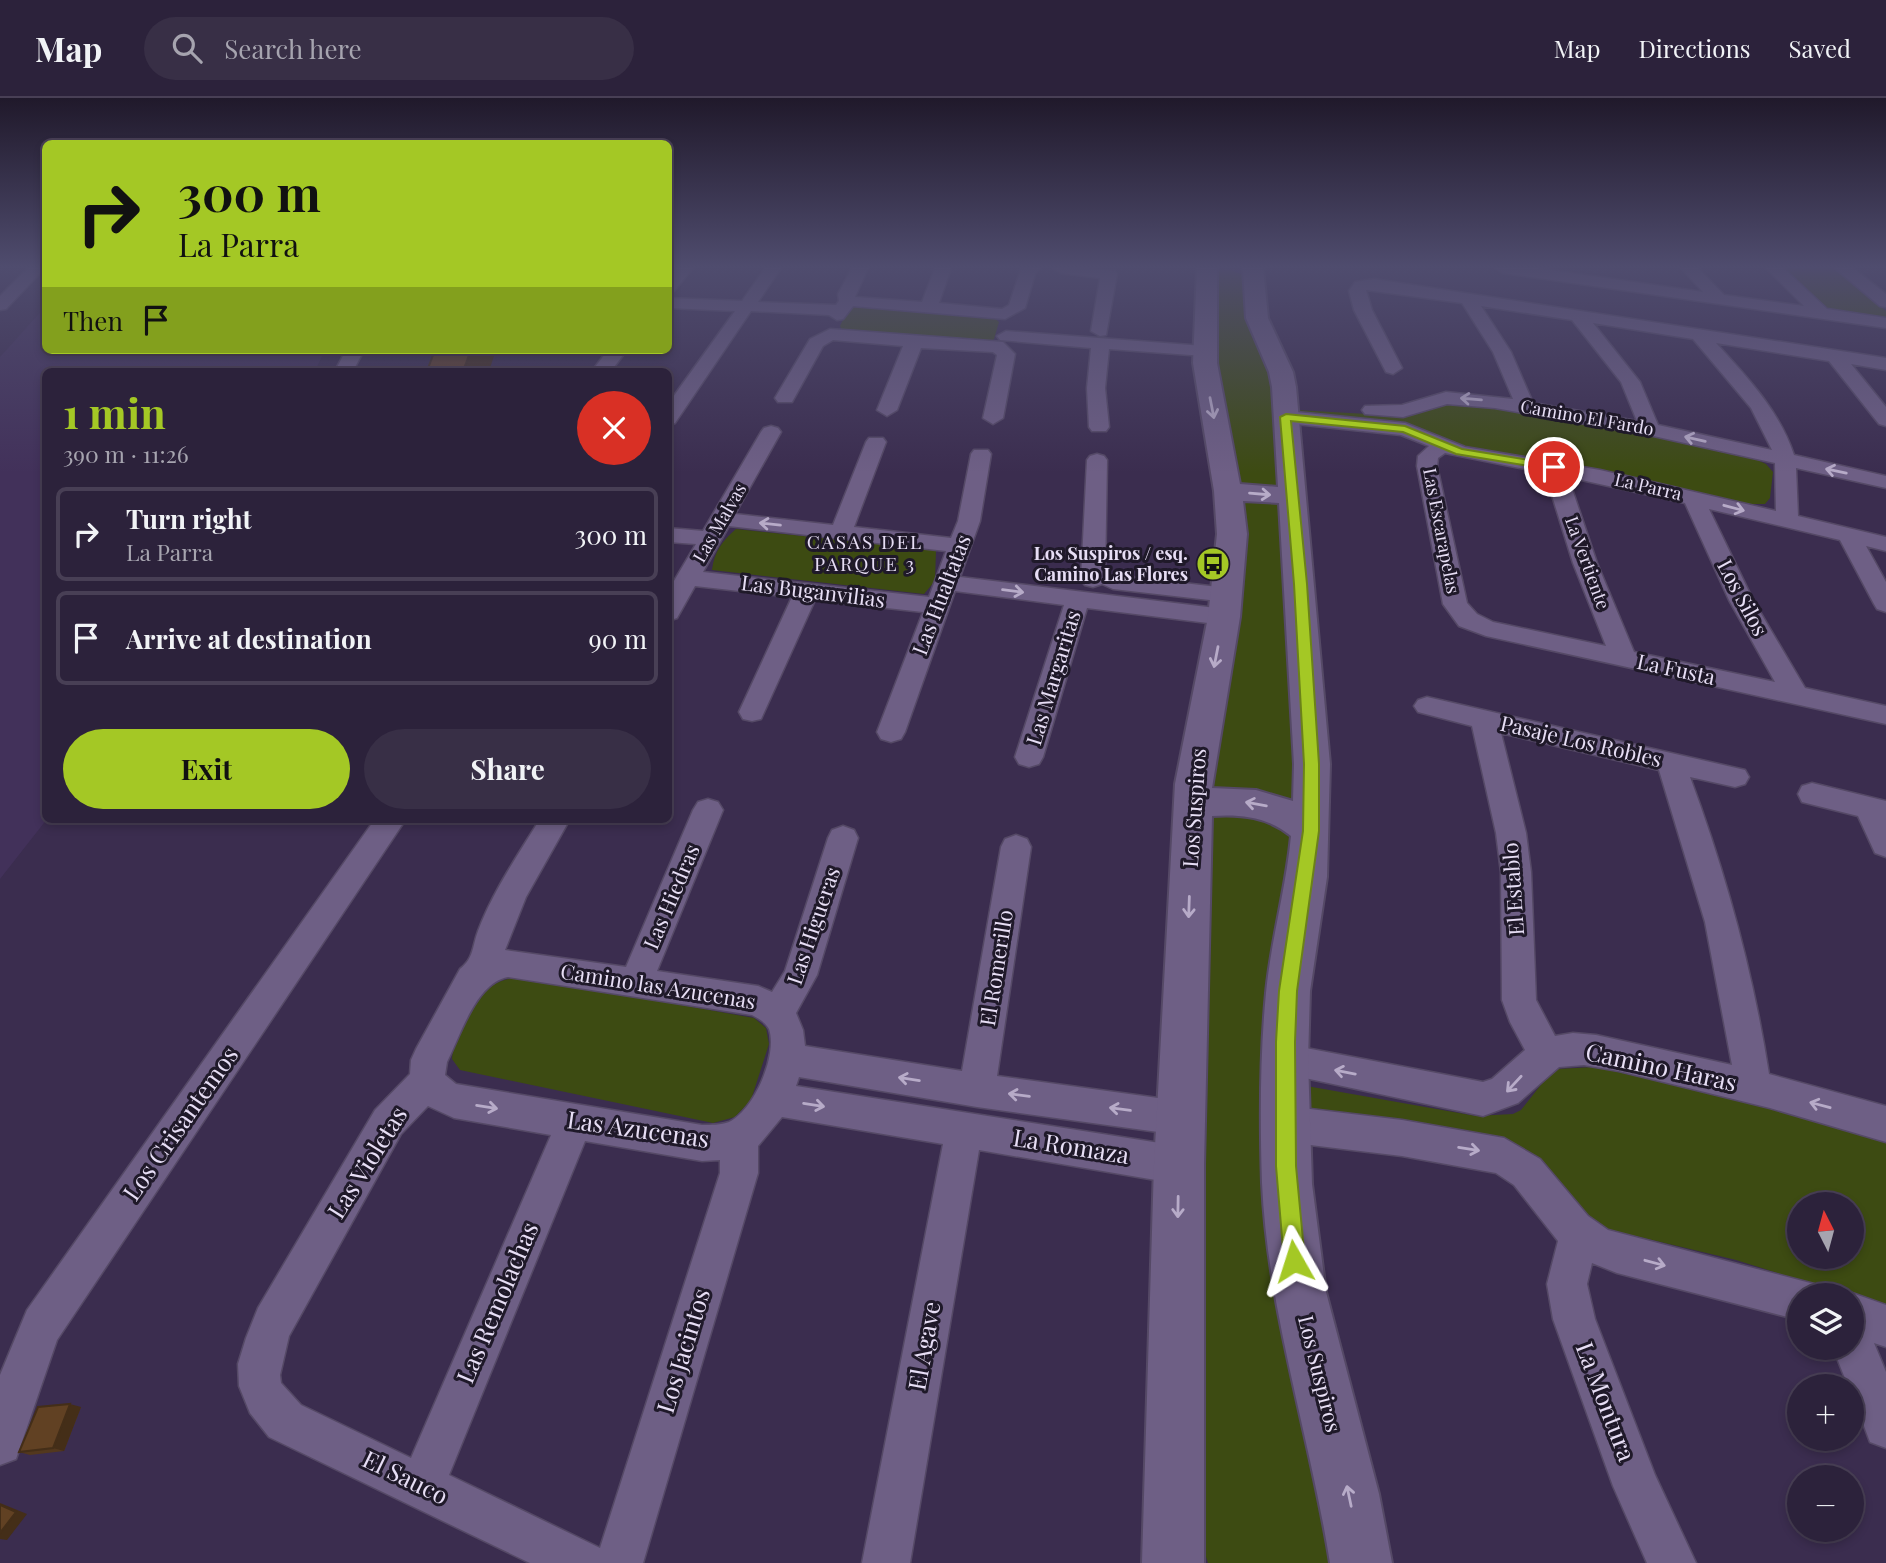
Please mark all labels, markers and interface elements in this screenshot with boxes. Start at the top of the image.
search box [144,17,634,80]
text: Map [35,26,102,70]
icon: search [168,29,206,67]
text: Search here [224,31,362,66]
text: Map [1554,32,1600,64]
text: Directions [1638,32,1751,64]
text: Saved [1789,32,1851,64]
text: 300 m [178,159,321,224]
icon: right [63,168,154,259]
text: La Parra [178,222,299,265]
icon: arrive [137,301,175,339]
text: Then [63,303,123,338]
text: 1 min [63,384,166,440]
button: close [577,391,651,465]
one-way arrow [1461,393,1483,406]
street label: Camino El Fardo [1519,393,1656,441]
one-way arrow [1205,396,1219,419]
one-way arrow [1684,432,1707,446]
pin [1524,437,1584,497]
text: 390 m · 11:26 [63,438,189,469]
icon: arrive [1535,448,1573,486]
one-way arrow [1825,464,1848,478]
street label: Las Escarapelas [1418,466,1466,596]
street label: La Parra [1612,467,1684,505]
street label: Las Malvas [687,479,751,566]
one-way arrow [1248,488,1271,501]
text: Turn right [126,501,252,536]
one-way arrow [1722,502,1745,515]
street label: La Vertiente [1560,513,1616,613]
icon: right [67,515,105,553]
text: 300 m [575,517,647,552]
one-way arrow [759,517,781,530]
district label: CASAS DEL PARQUE 3 [807,528,923,576]
street label: Las Hualtatas [904,530,976,659]
text: La Parra [126,536,213,567]
place label: Los Suspiros / esq. Camino Las Flores [1034,541,1188,586]
bus stop icon: Los Suspiros / esq. Camino Las Flores [1194,545,1232,583]
street label: Los Silos [1712,554,1776,640]
street label: Las Buganvilias [740,567,887,613]
one-way arrow [1002,584,1024,597]
street label: Las Margaritas [1018,607,1086,748]
icon: arrive [67,619,105,657]
text: Arrive at destination [126,621,372,656]
text: 90 m [589,621,647,656]
one-way arrow [1209,645,1223,668]
street label: La Fusta [1635,646,1719,690]
street label: Pasaje Los Robles [1498,708,1665,772]
button: Exit [63,729,350,809]
button: Share [364,729,651,809]
street label: Los Suspiros [1175,747,1211,868]
one-way arrow [1245,797,1268,810]
street label: Las Hiedras [635,839,705,953]
street label: El Establo [1495,842,1529,937]
street label: Las Higueras [779,863,845,988]
one-way arrow [1182,895,1195,918]
street label: El Romerillo [972,908,1018,1028]
street label: Camino las Azucenas [559,956,758,1014]
street label: Camino Haras [1583,1034,1740,1098]
street label: Los Crisantemos [114,1040,244,1206]
one-way arrow [1334,1065,1357,1079]
one-way arrow [898,1072,921,1085]
one-way arrow [1505,1075,1522,1092]
one-way arrow [1008,1088,1030,1101]
one-way arrow [1810,1098,1832,1111]
one-way arrow [802,1099,825,1112]
street label: Las Violetas [319,1100,413,1224]
one-way arrow [475,1101,498,1114]
street label: Las Azucenas [565,1102,711,1154]
one-way arrow [1109,1103,1132,1116]
street label: La Romaza [1011,1120,1132,1170]
one-way arrow [1457,1143,1480,1156]
north arrow [1787,1192,1864,1269]
map controls [1787,1192,1864,1542]
one-way arrow [1171,1196,1185,1219]
street label: Las Remolachas [448,1217,544,1388]
position arrow [1257,1224,1331,1298]
one-way arrow [1644,1257,1666,1270]
button: layers [1787,1283,1864,1360]
street label: Los Jacintos [648,1284,716,1417]
street label: El Agave [899,1299,947,1393]
street label: Los Suspiros [1293,1312,1349,1435]
street label: La Montura [1570,1337,1644,1465]
button: + [1787,1374,1864,1451]
street label: El Sauco [358,1442,454,1511]
button: − [1787,1465,1864,1542]
one-way arrow [1342,1485,1356,1508]

